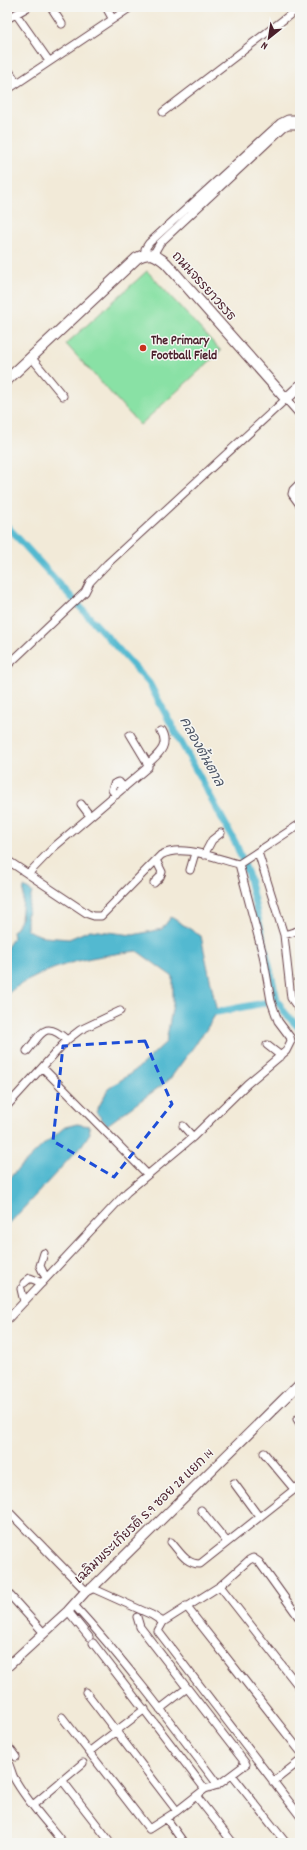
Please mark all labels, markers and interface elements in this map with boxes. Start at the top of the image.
north arrow [249,18,289,58]
text: N [258,36,271,53]
street label: ถนนจรรยาวรรธ [167,248,239,326]
place label: The Primary Football Field [151,332,217,366]
marker: The Primary Football Field [138,343,148,353]
water label: คลองต้นตาล [174,713,230,791]
street label: เฉลิมพระเกียรติ ร.9 ซอย 28 แยก 14 [70,1444,219,1589]

